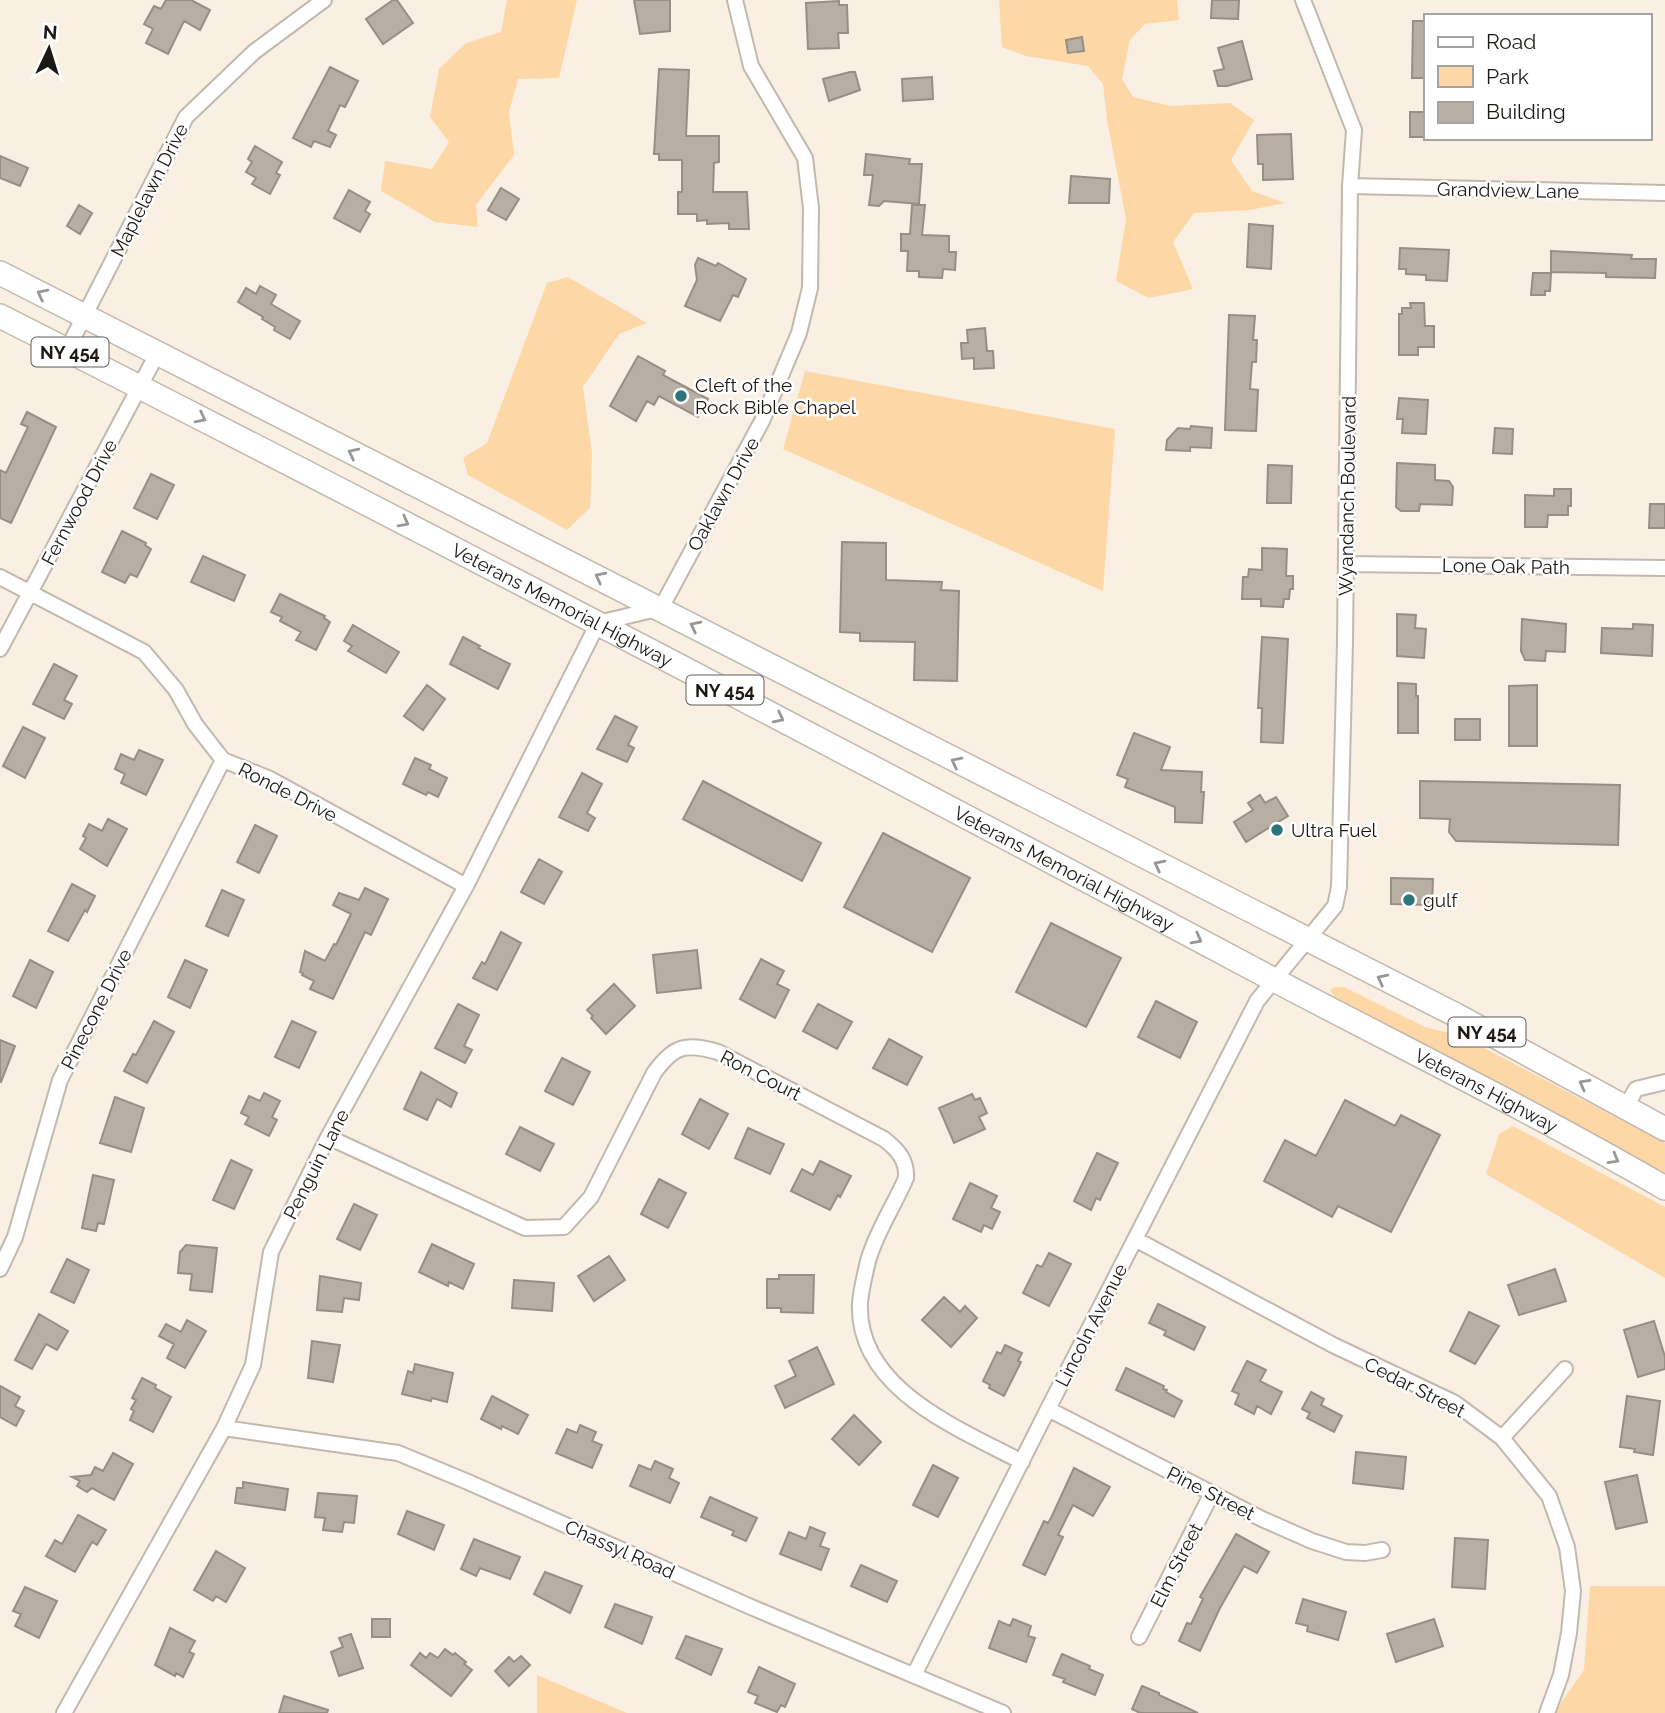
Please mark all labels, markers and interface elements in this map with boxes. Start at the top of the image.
north arrow [14,14,84,84]
legend [1424,14,1651,140]
text: N [42,21,58,44]
text: Road [1486,29,1536,54]
text: Park [1486,64,1529,89]
text: Building [1486,99,1566,124]
street label: Maplelawn Drive [106,120,192,260]
street label: Grandview Lane [1437,178,1579,202]
one-way arrow [37,289,49,303]
road number: NY 454 [32,338,108,366]
place label: Cleft of the Rock Bible Chapel [695,374,857,418]
marker: Cleft of the Rock Bible Chapel [673,388,689,404]
street label: Wyandanch Boulevard [1334,396,1360,596]
one-way arrow [194,410,206,424]
street label: Oaklawn Drive [683,433,763,555]
street label: Fernwood Drive [37,435,121,569]
one-way arrow [348,448,360,462]
one-way arrow [397,514,409,527]
street label: Veterans Memorial Highway [448,538,676,671]
street label: Lone Oak Path [1442,554,1570,578]
one-way arrow [595,572,607,586]
one-way arrow [690,620,702,634]
road number: NY 454 [686,676,764,704]
one-way arrow [772,709,784,723]
one-way arrow [951,756,963,770]
street label: Ronde Drive [235,758,341,826]
street label: Veterans Memorial Highway [950,801,1178,936]
place label: Ultra Fuel [1291,819,1378,841]
marker: Ultra Fuel [1269,822,1285,838]
one-way arrow [1154,859,1166,873]
place label: gulf [1423,889,1458,911]
marker: gulf [1401,892,1417,908]
one-way arrow [1190,930,1202,944]
street label: Pinecone Drive [56,945,136,1073]
one-way arrow [1377,973,1389,987]
road number: NY 454 [1448,1017,1526,1046]
street label: Veterans Highway [1411,1044,1562,1137]
street label: Ron Court [717,1045,806,1105]
one-way arrow [1578,1079,1591,1093]
street label: Penguin Lane [279,1105,353,1223]
one-way arrow [1607,1151,1620,1164]
street label: Lincoln Avenue [1051,1260,1131,1390]
street label: Cedar Street [1361,1352,1470,1422]
street label: Pine Street [1163,1461,1259,1525]
street label: Chassyl Road [562,1515,678,1583]
street label: Elm Street [1145,1519,1207,1611]

